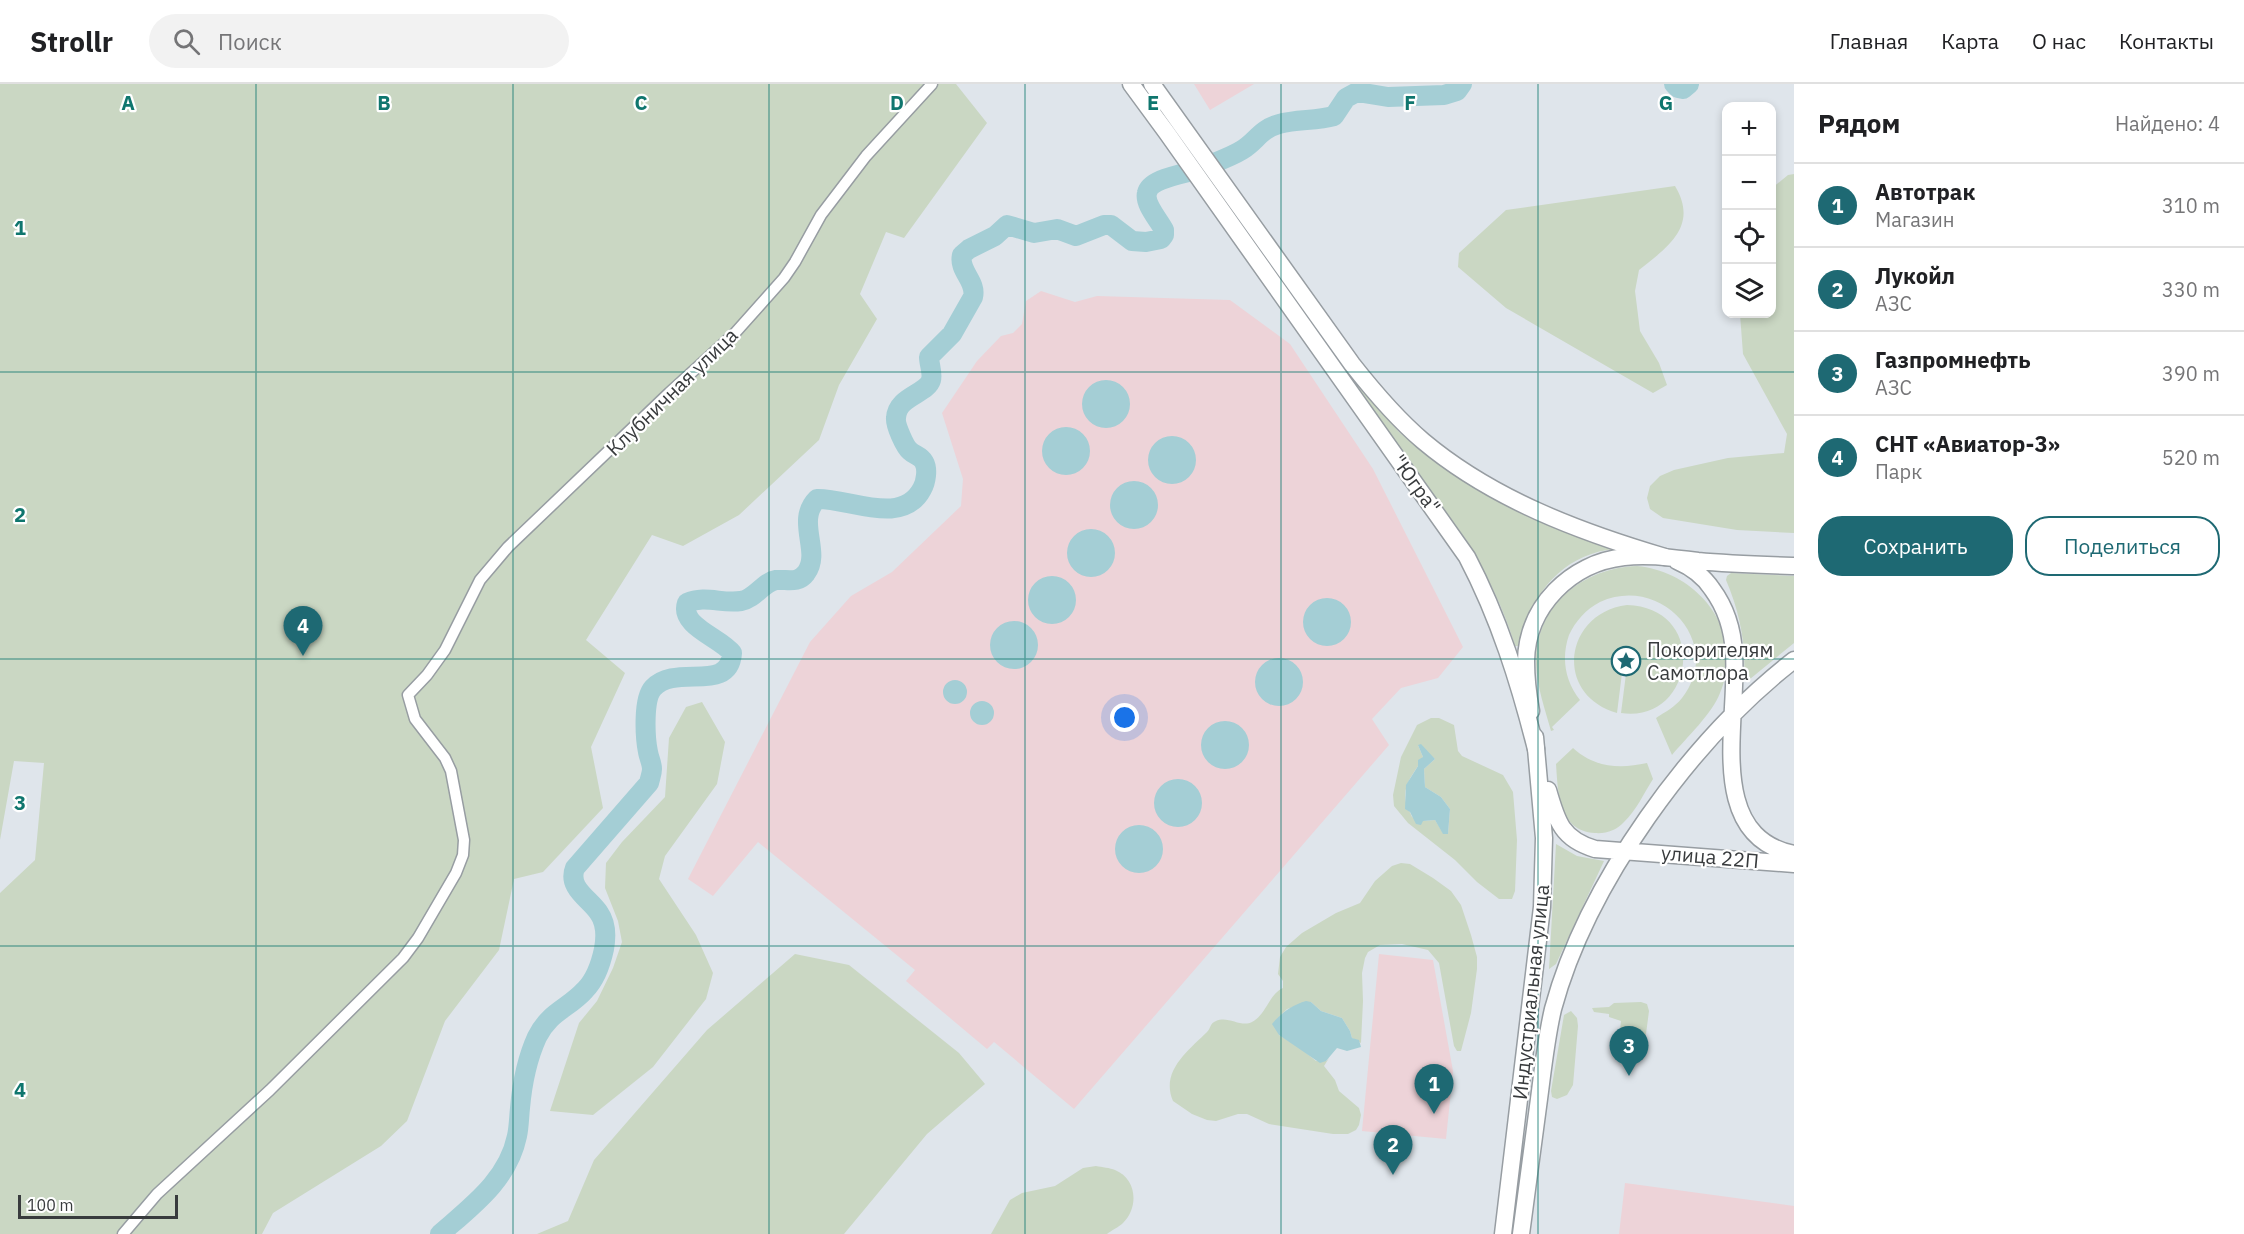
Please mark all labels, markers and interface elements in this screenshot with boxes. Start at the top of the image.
search box [149,14,569,68]
text: Strollr [30,23,113,60]
icon: search [170,25,203,58]
text: Поиск [218,27,282,56]
text: Главная [1830,27,1908,55]
text: Карта [1941,27,1999,55]
text: О нас [2032,27,2086,55]
text: Контакты [2119,27,2214,55]
text: A [121,89,135,116]
text: B [377,89,391,116]
text: C [634,89,648,116]
text: D [890,89,904,116]
text: E [1147,89,1159,116]
text: F [1404,89,1416,116]
text: G [1659,89,1673,116]
map controls [1722,102,1776,318]
button: + [1722,102,1776,156]
text: Рядом [1818,106,1900,140]
text: Найдено: 4 [2115,110,2220,137]
button: − [1722,156,1776,210]
text: Автотрак [1875,177,1975,206]
text: 1 [1832,192,1844,219]
text: 310 m [2162,192,2220,219]
text: Магазин [1875,206,1955,233]
button: locate [1722,210,1776,264]
text: 1 [14,214,26,241]
text: Лукойл [1875,261,1955,290]
button: layers [1722,264,1776,318]
text: 2 [1832,276,1844,303]
text: 330 m [2162,276,2220,303]
text: АЗС [1875,290,1912,317]
street label: Клубничная улица [600,321,744,462]
text: Газпромнефть [1875,345,2030,374]
text: 3 [1832,360,1844,387]
text: 390 m [2162,360,2220,387]
text: АЗС [1875,374,1912,401]
text: СНТ «Авиатор-3» [1875,429,2060,458]
text: 4 [1832,444,1844,471]
text: 520 m [2162,444,2220,471]
street label: "Югра" [1386,449,1447,519]
text: Парк [1875,458,1922,485]
text: 2 [14,501,26,528]
button: Сохранить [1818,516,2013,576]
button: Поделиться [2025,516,2220,576]
pin: 4 [284,606,322,656]
place label: Покорителям Самотлора [1647,636,1773,686]
place icon: Покорителям Самотлора [1610,645,1642,677]
your location [1110,703,1139,732]
text: 3 [14,789,26,816]
street label: улица 22П [1660,839,1760,874]
street label: Индустриальная улица [1506,883,1555,1101]
pin: 3 [1610,1026,1648,1076]
pin: 1 [1414,1064,1454,1114]
text: 4 [14,1076,26,1103]
pin: 2 [1374,1126,1412,1175]
scale bar [18,1192,178,1220]
text: 100 m [27,1195,74,1215]

